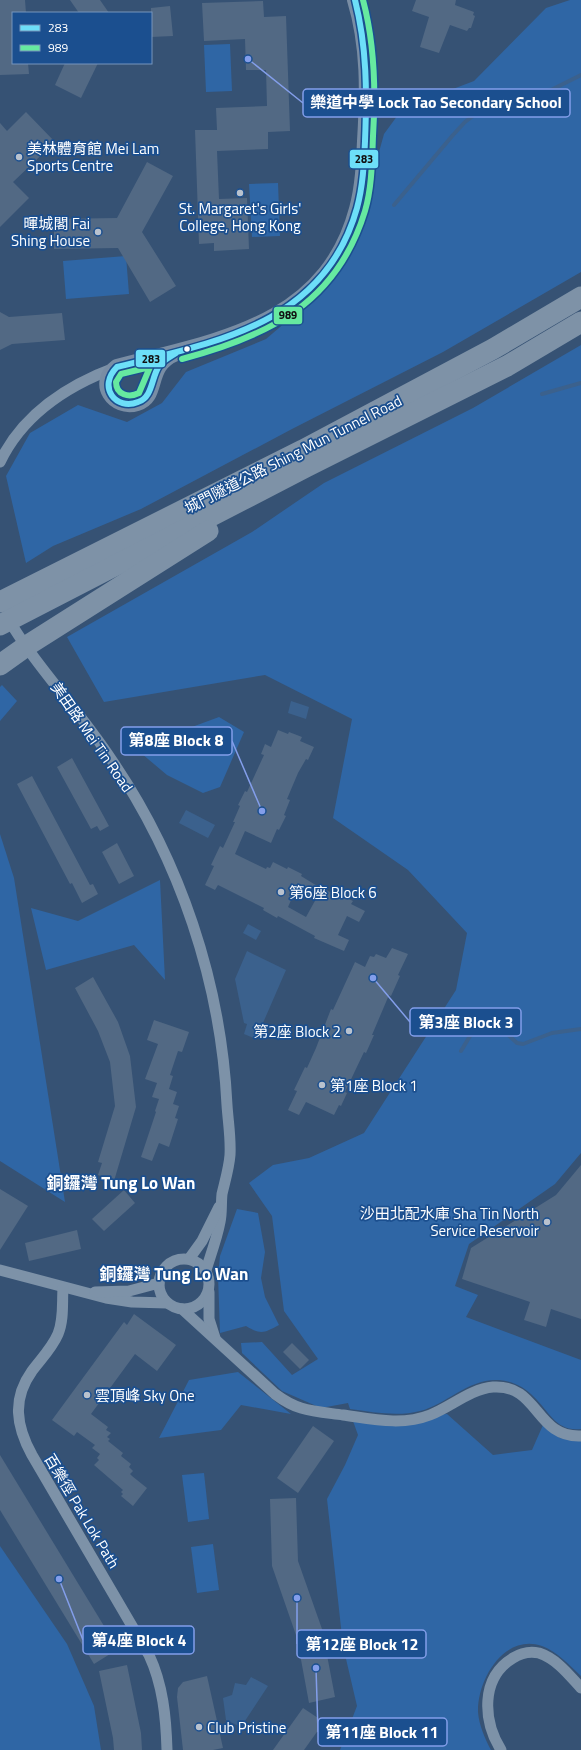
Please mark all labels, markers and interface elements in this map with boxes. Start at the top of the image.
legend [12,12,152,64]
text: 283 [48,18,68,37]
text: 989 [48,38,68,57]
callout: 樂道中學 Lock Tao Secondary School [303,89,570,117]
text: 樂道中學 Lock Tao Secondary School [310,90,562,114]
place label: 美林體育館 Mei Lam Sports Centre [27,137,159,177]
line badge: 283 [349,149,379,169]
text: 283 [355,151,373,167]
marker: 美林體育館 Mei Lam Sports Centre [14,152,24,162]
marker: St. Margaret's Girls' College, Hong Kong [235,188,245,198]
place label: St. Margaret's Girls' College, Hong Kong [179,197,301,237]
place label: 暉城閣 Fai Shing House [11,212,90,252]
marker: 暉城閣 Fai Shing House [93,227,103,237]
line badge: 989 [273,306,303,325]
text: 989 [279,307,297,323]
unlabelled marker [182,344,192,354]
line badge: 283 [135,349,166,368]
text: 283 [142,351,160,367]
street label: 城門隧道公路 Shing Mun Tunnel Road [180,389,406,519]
street label: 美田路 Mei Tin Road [45,677,139,797]
callout: 第8座 Block 8 [121,727,232,755]
text: 第8座 Block 8 [129,728,223,752]
place label: 第6座 Block 6 [289,881,377,904]
marker: 第6座 Block 6 [276,887,286,897]
callout: 第3座 Block 3 [410,1008,521,1036]
text: 第3座 Block 3 [419,1010,513,1034]
place label: 第2座 Block 2 [253,1020,341,1043]
marker: 第2座 Block 2 [344,1026,354,1036]
place label: 第1座 Block 1 [330,1074,418,1097]
marker: 第1座 Block 1 [317,1080,327,1090]
district label: 銅鑼灣 Tung Lo Wan [47,1170,195,1196]
place label: 沙田北配水庫 Sha Tin North Service Reservoir [360,1202,539,1242]
marker: 沙田北配水庫 Sha Tin North Service Reservoir [542,1217,552,1227]
district label: 銅鑼灣 Tung Lo Wan [100,1261,248,1287]
place label: 雲頂峰 Sky One [95,1384,195,1407]
marker: 雲頂峰 Sky One [82,1390,92,1400]
street label: 百樂徑 Pak Lok Path [39,1449,125,1573]
callout: 第4座 Block 4 [83,1626,194,1654]
text: 第4座 Block 4 [92,1628,186,1652]
callout: 第12座 Block 12 [297,1630,426,1658]
text: 第12座 Block 12 [306,1632,418,1656]
place label: Club Pristine [207,1716,286,1739]
callout: 第11座 Block 11 [318,1718,447,1746]
text: 第11座 Block 11 [326,1720,438,1744]
marker: Club Pristine [194,1722,204,1732]

